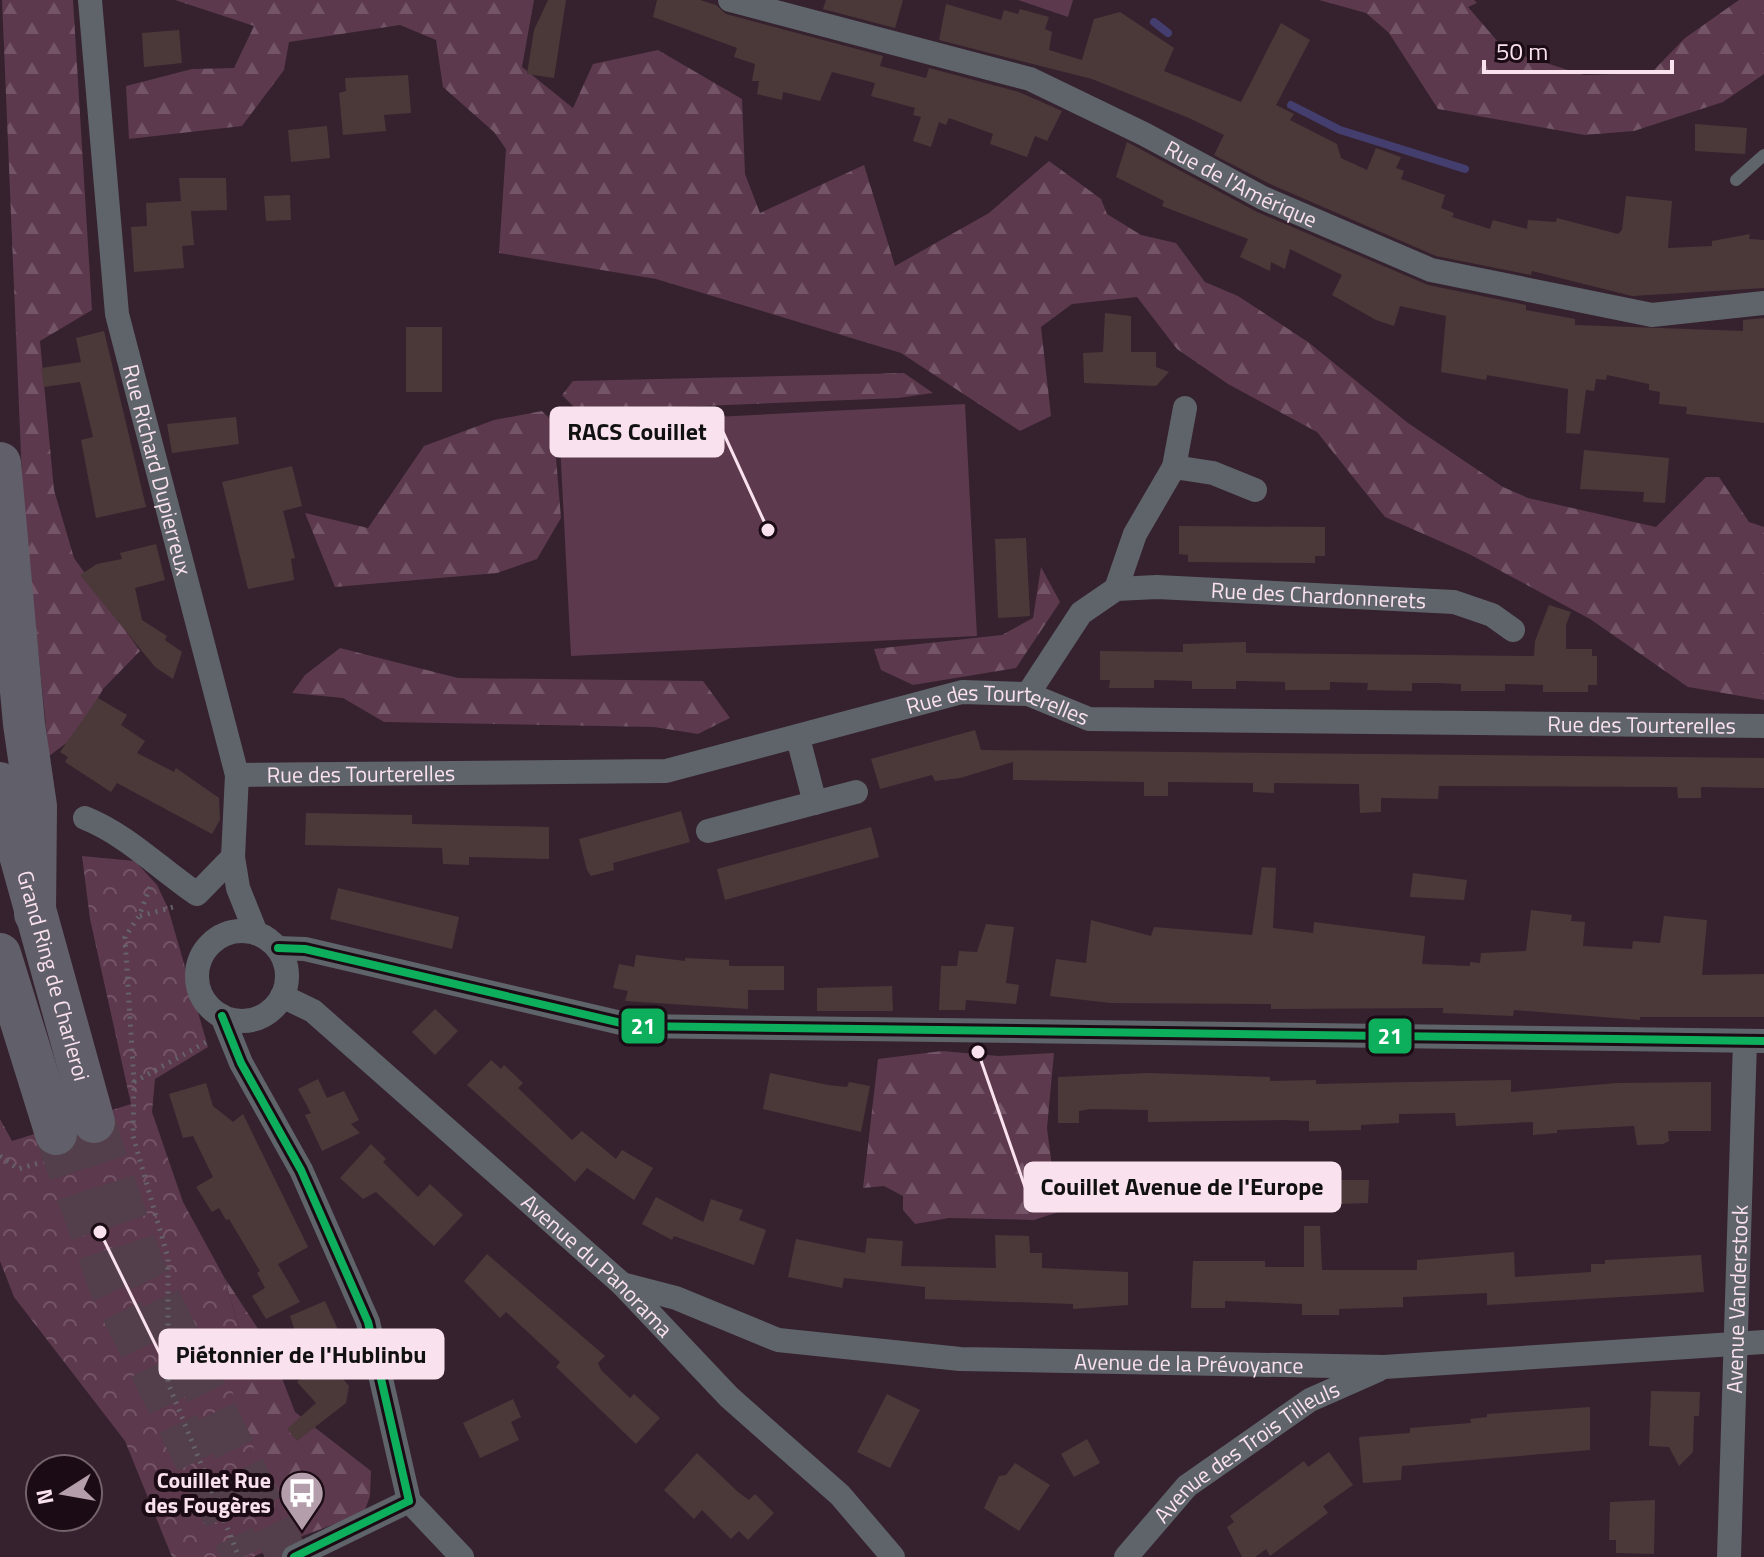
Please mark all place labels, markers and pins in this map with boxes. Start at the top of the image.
callout: RACS Couillet [551,408,723,456]
callout: Couillet Avenue de l'Europe [1025,1163,1340,1211]
callout: Piétonnier de l'Hublinbu [160,1330,443,1378]
place label: Couillet Rue des Fougères [145,1463,271,1522]
bus stop icon: Couillet Rue des Fougères [278,1469,326,1532]

